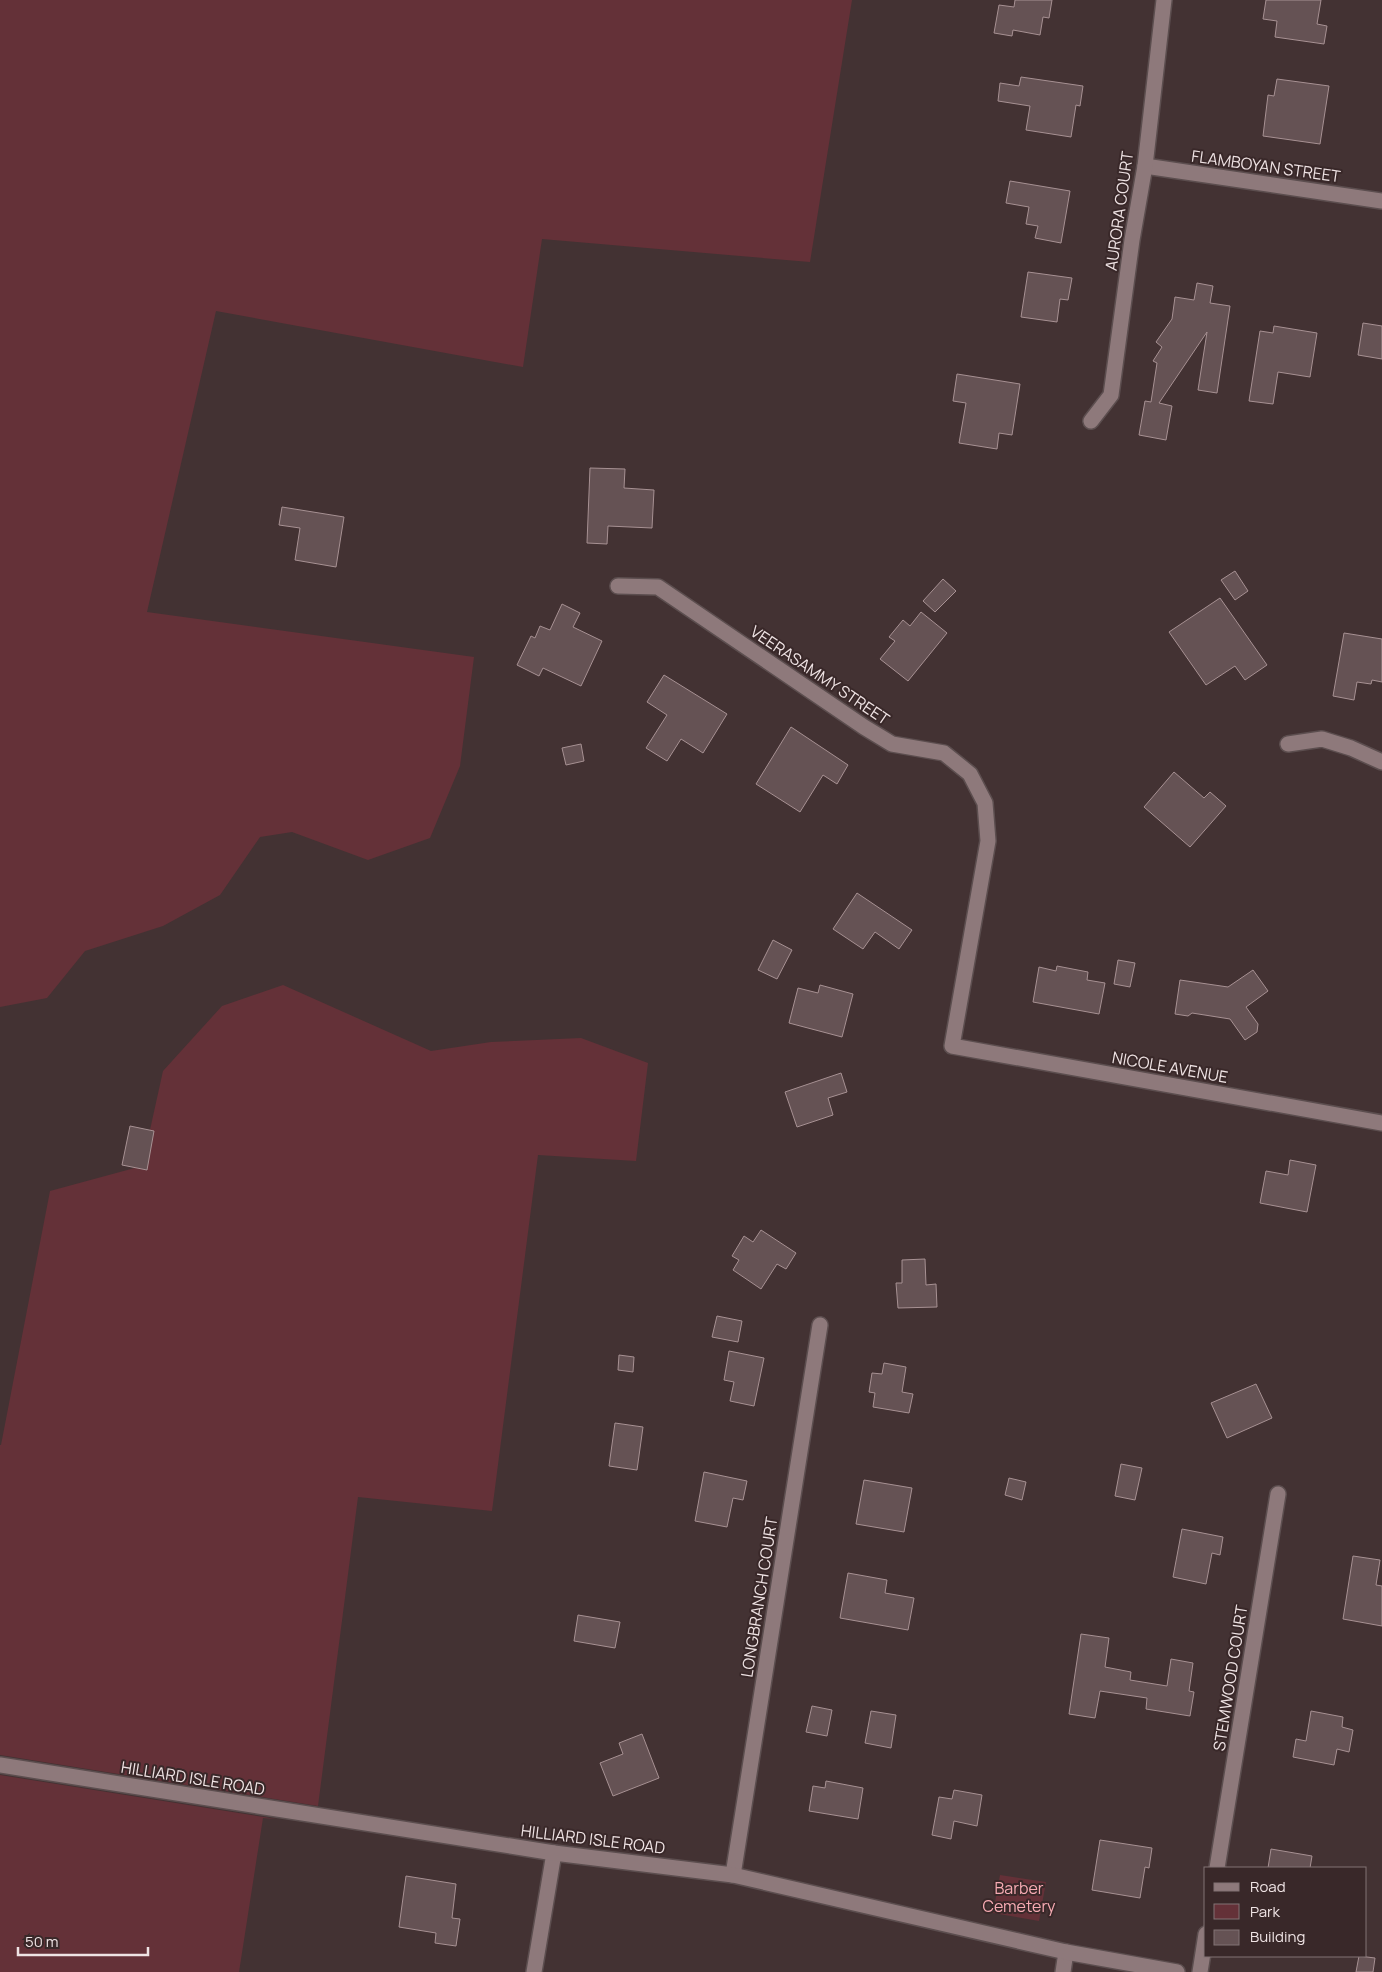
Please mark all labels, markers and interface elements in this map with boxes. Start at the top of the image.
street label: FLAMBOYAN STREET [1190,145,1342,187]
street label: AURORA COURT [1100,150,1138,272]
street label: VEERASAMMY STREET [746,620,894,730]
street label: NICOLE AVENUE [1110,1046,1230,1088]
street label: LONGBRANCH COURT [735,1515,783,1679]
street label: STEMWOOD COURT [1208,1603,1252,1753]
street label: HILLIARD ISLE ROAD [120,1756,267,1800]
street label: HILLIARD ISLE ROAD [520,1819,667,1859]
legend [1204,1867,1367,1957]
text: Road [1250,1876,1286,1897]
park label: Barber Cemetery [983,1877,1056,1917]
text: Park [1250,1901,1280,1922]
scale bar [18,1924,148,1956]
text: Building [1250,1926,1305,1947]
text: 50 m [25,1931,59,1952]

